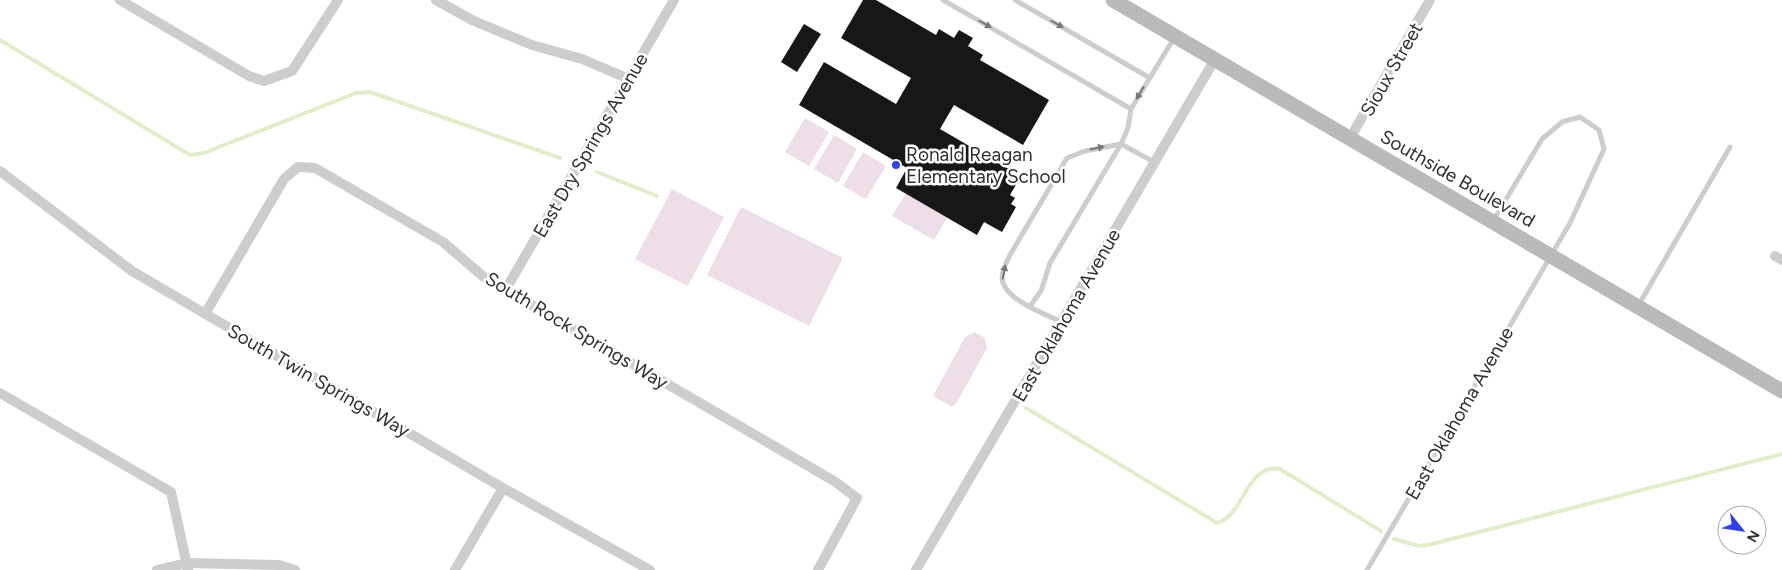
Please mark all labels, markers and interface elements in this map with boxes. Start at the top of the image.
street label: Sioux Street [1355,18,1428,120]
one-way arrow [978,20,992,29]
one-way arrow [1051,20,1064,29]
street label: East Dry Springs Avenue [528,49,653,242]
one-way arrow [1136,86,1145,99]
street label: Southside Boulevard [1376,125,1539,232]
place label: Ronald Reagan Elementary School [906,143,1066,188]
one-way arrow [1090,144,1106,152]
marker: Ronald Reagan Elementary School [890,159,902,171]
street label: East Oklahoma Avenue [1007,225,1125,406]
one-way arrow [1000,264,1008,280]
street label: South Rock Springs Way [481,267,672,394]
street label: South Twin Springs Way [224,319,414,442]
street label: East Oklahoma Avenue [1400,323,1518,504]
north arrow [1717,505,1767,555]
text: N [1743,527,1763,545]

